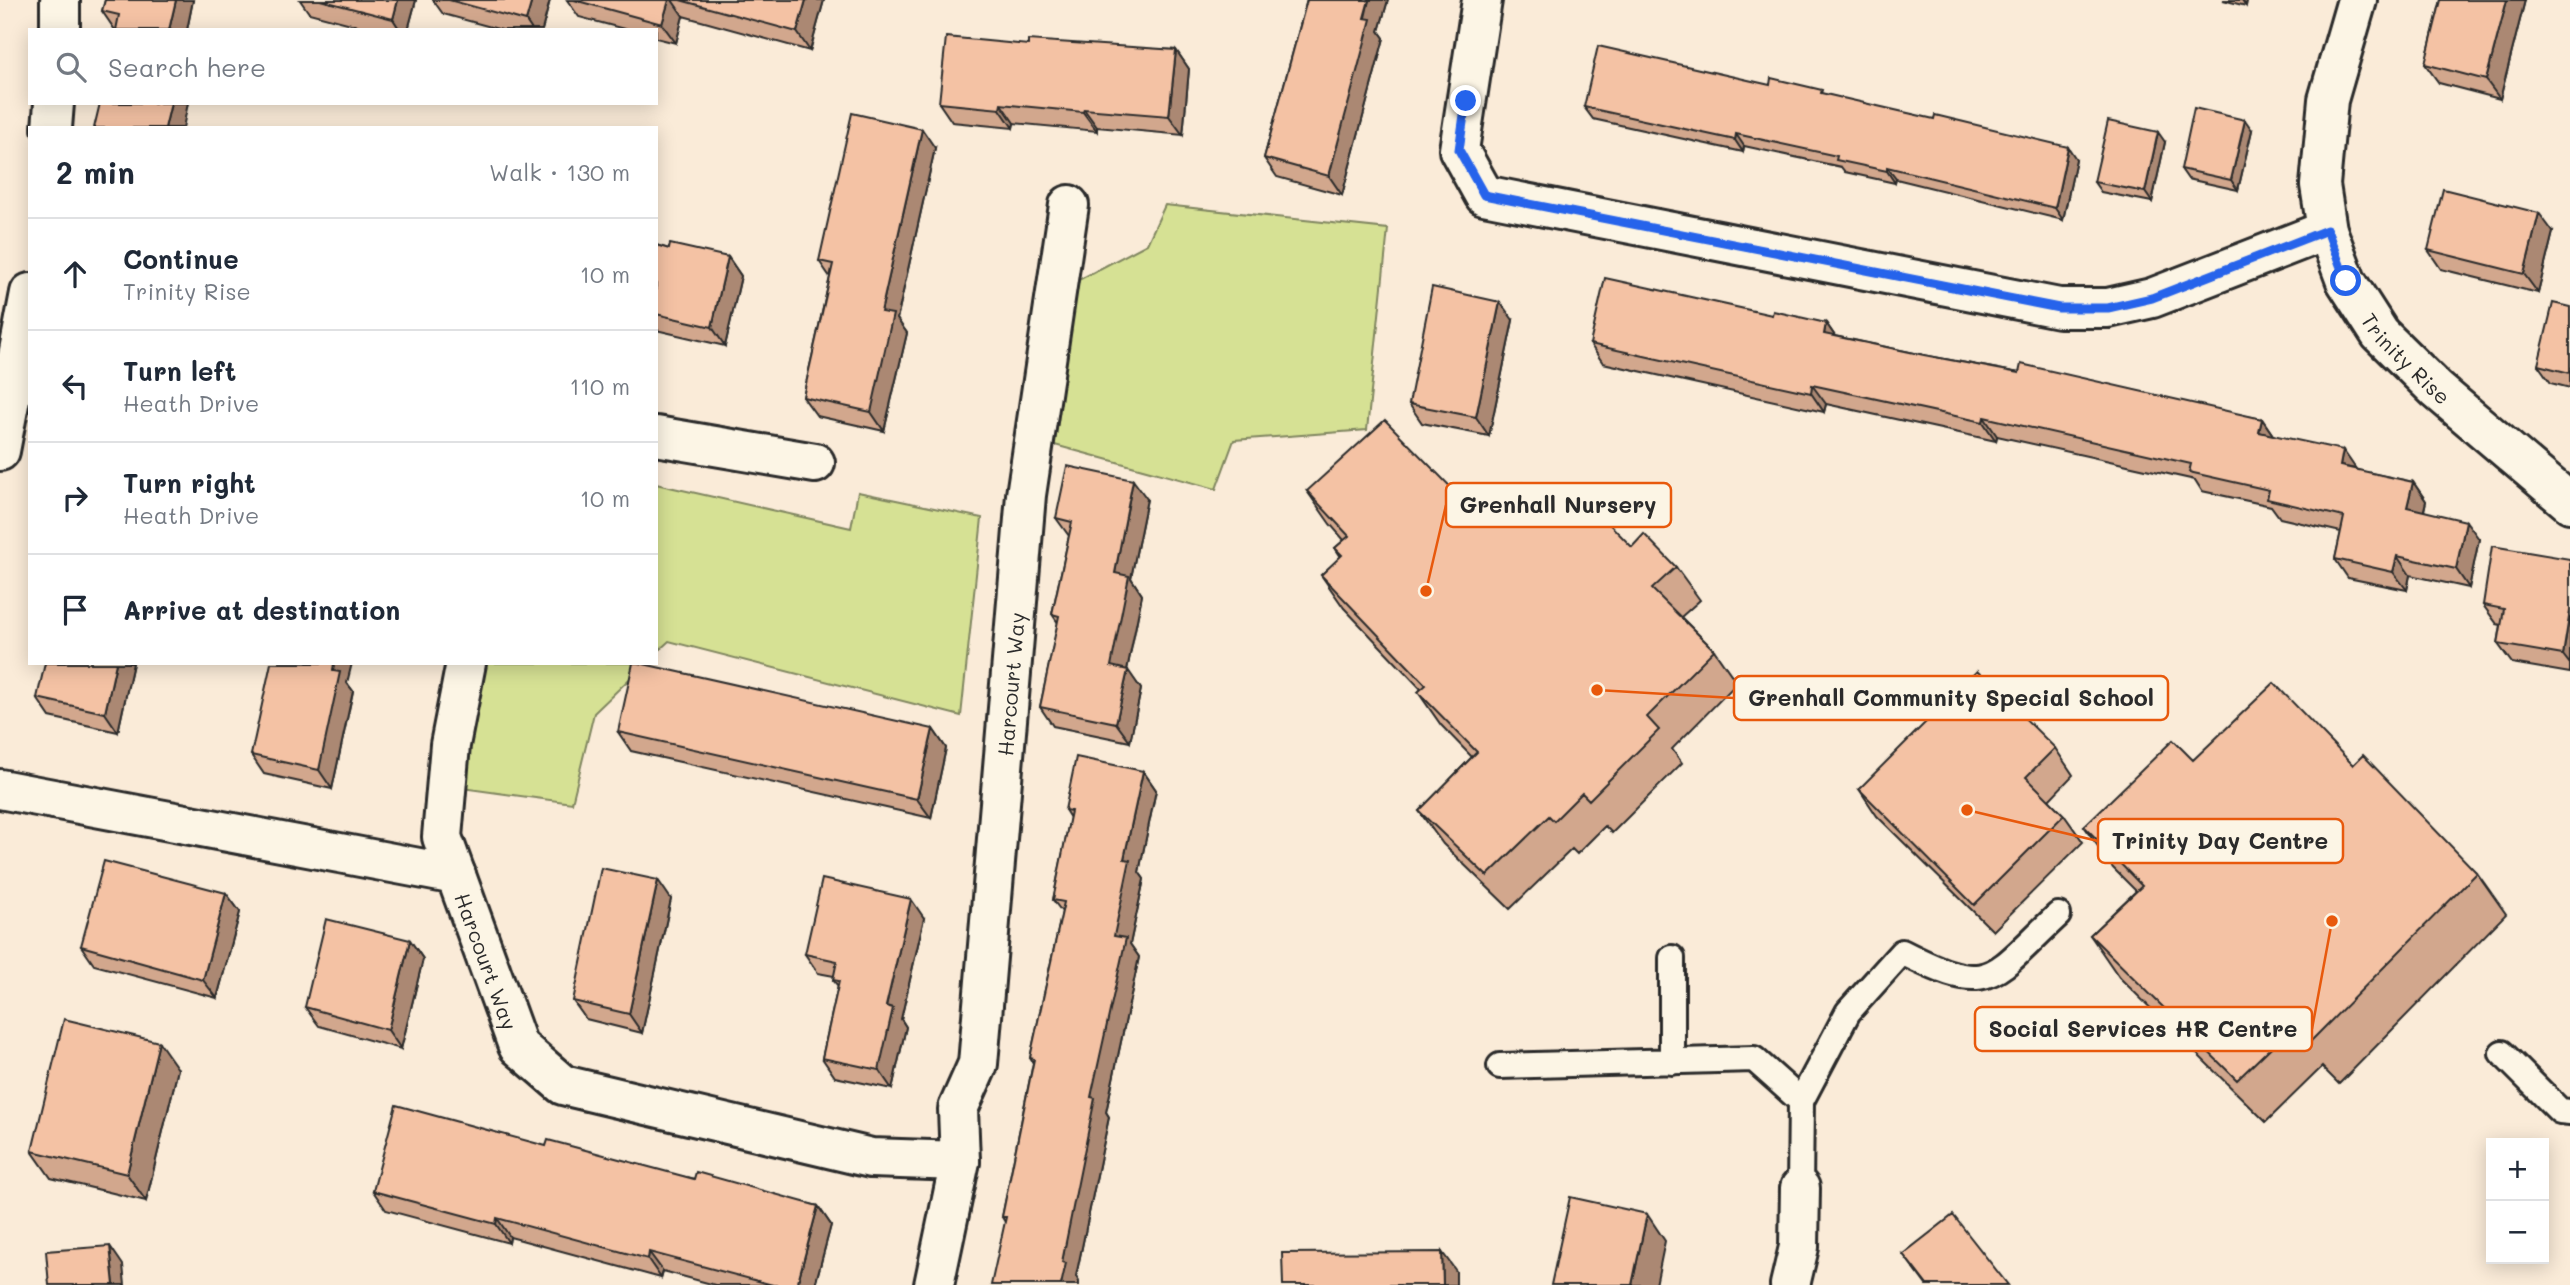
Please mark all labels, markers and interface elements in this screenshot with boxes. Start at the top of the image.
search box [28,28,658,105]
icon: search [52,48,90,86]
text: Search here [108,50,266,84]
route end [1450,85,1481,116]
text: 2 min [56,152,135,192]
text: Walk · 130 m [489,157,630,187]
text: Continue [123,242,239,276]
icon: ahead [56,255,94,293]
text: 10 m [580,259,630,289]
route start [2330,265,2361,296]
text: Trinity Rise [123,276,251,306]
street label: Trinity Rise [2356,307,2456,409]
text: Turn left [123,354,236,388]
icon: left [56,367,94,405]
text: 110 m [570,371,630,401]
text: Heath Drive [123,388,259,418]
text: Turn right [123,466,256,500]
icon: right [56,479,94,517]
text: 10 m [580,483,630,513]
callout: Grenhall Nursery [1446,483,1671,527]
text: Grenhall Nursery [1459,489,1657,519]
text: Heath Drive [123,500,259,530]
icon: arrive [56,591,94,629]
text: Arrive at destination [123,593,400,627]
street label: Harcourt Way [991,611,1030,757]
callout: Grenhall Community Special School [1734,676,2168,720]
text: Grenhall Community Special School [1748,682,2154,712]
callout: Trinity Day Centre [2098,819,2343,863]
text: Trinity Day Centre [2112,825,2328,855]
street label: Harcourt Way [450,889,524,1033]
callout: Social Services HR Centre [1975,1007,2312,1051]
text: Social Services HR Centre [1989,1013,2297,1043]
map controls [2486,1138,2549,1264]
button: + [2486,1138,2549,1201]
button: − [2486,1201,2549,1264]

